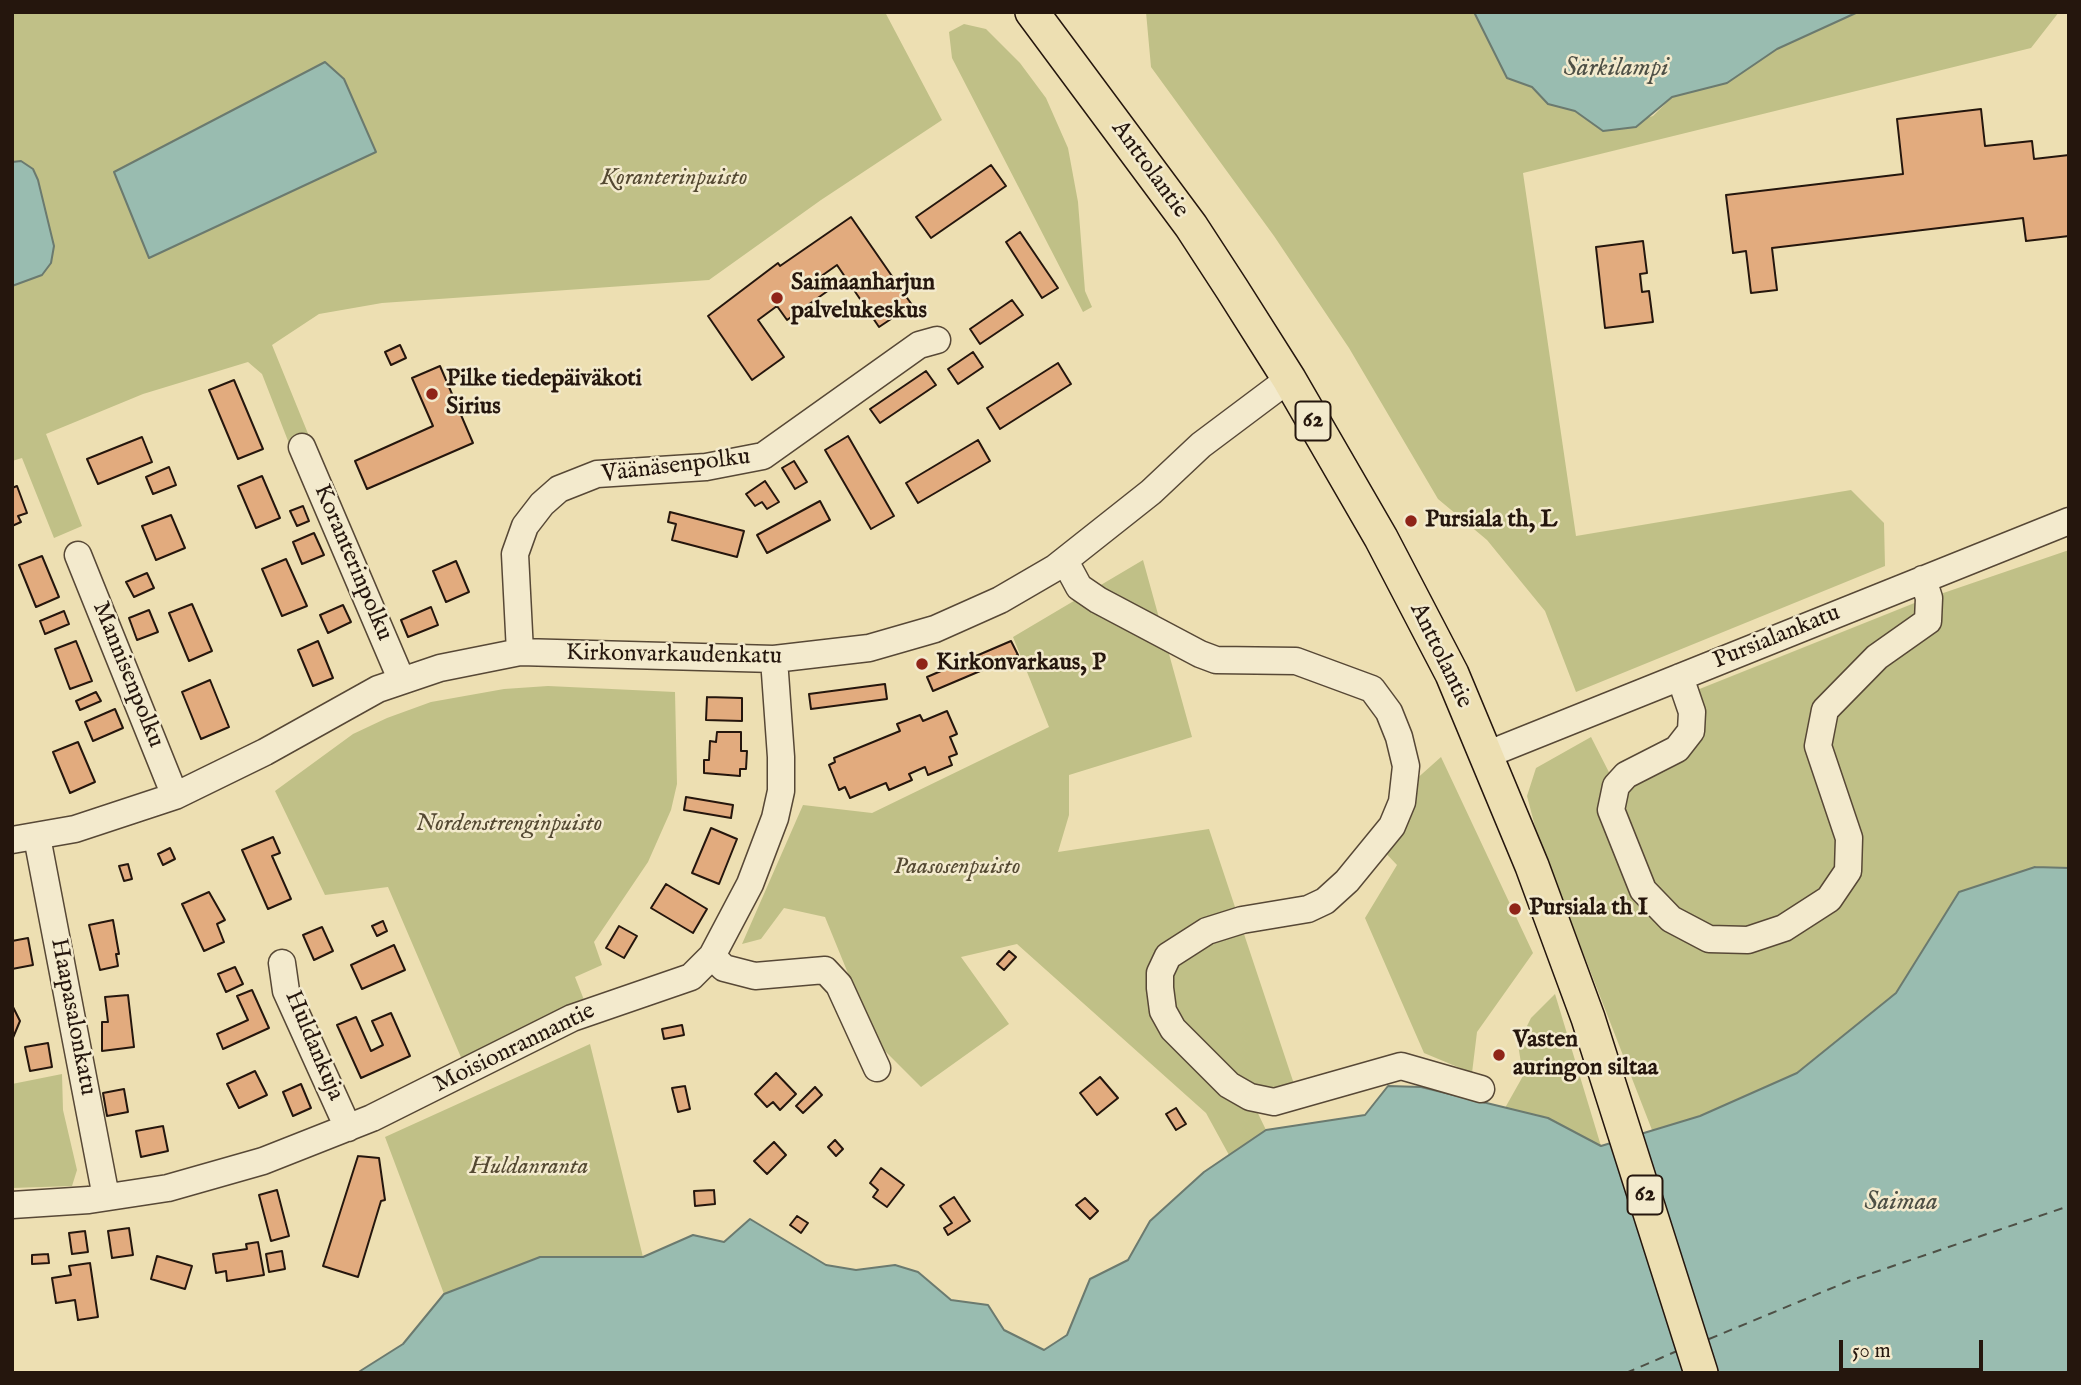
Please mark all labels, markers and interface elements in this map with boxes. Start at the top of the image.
water label: Särkilampi [1563,54,1669,86]
street label: Anttolantie [1104,116,1194,224]
park label: Koranterinpuisto [601,165,747,193]
place label: Saimaanharjun palvelukeskus [791,270,935,326]
marker: Saimaanharjun palvelukeskus [769,290,785,306]
place label: Pilke tiedepäiväkoti Sirius [446,366,642,422]
marker: Pilke tiedepäiväkoti Sirius [424,386,440,402]
road number: 62 [1296,402,1330,440]
street label: Väänäsenpolku [600,444,752,490]
street label: Koranterinpolku [306,481,398,645]
place label: Pursiala th, L [1425,507,1557,535]
marker: Pursiala th, L [1403,513,1419,529]
street label: Mannisenpolku [85,598,169,752]
street label: Anttolantie [1402,599,1478,713]
street label: Pursialankatu [1709,600,1845,676]
street label: Kirkonvarkaudenkatu [566,640,782,672]
place label: Kirkonvarkaus, P [936,650,1106,678]
marker: Kirkonvarkaus, P [914,656,930,672]
park label: Nordenstrenginpuisto [416,811,602,839]
park label: Paasosenpuisto [894,854,1020,882]
place label: Pursiala th I [1529,895,1648,923]
marker: Pursiala th I [1507,901,1523,917]
street label: Haapasalonkatu [43,936,101,1098]
street label: Huldankuja [277,987,349,1105]
street label: Moisionrannantie [430,998,600,1100]
place label: Vasten auringon siltaa [1513,1027,1658,1083]
marker: Vasten auringon siltaa [1491,1047,1507,1063]
park label: Huldanranta [470,1154,588,1182]
road number: 62 [1628,1176,1662,1214]
water label: Saimaa [1864,1188,1938,1220]
scale bar [1843,1326,1986,1370]
text: 50 m [1852,1338,1891,1365]

